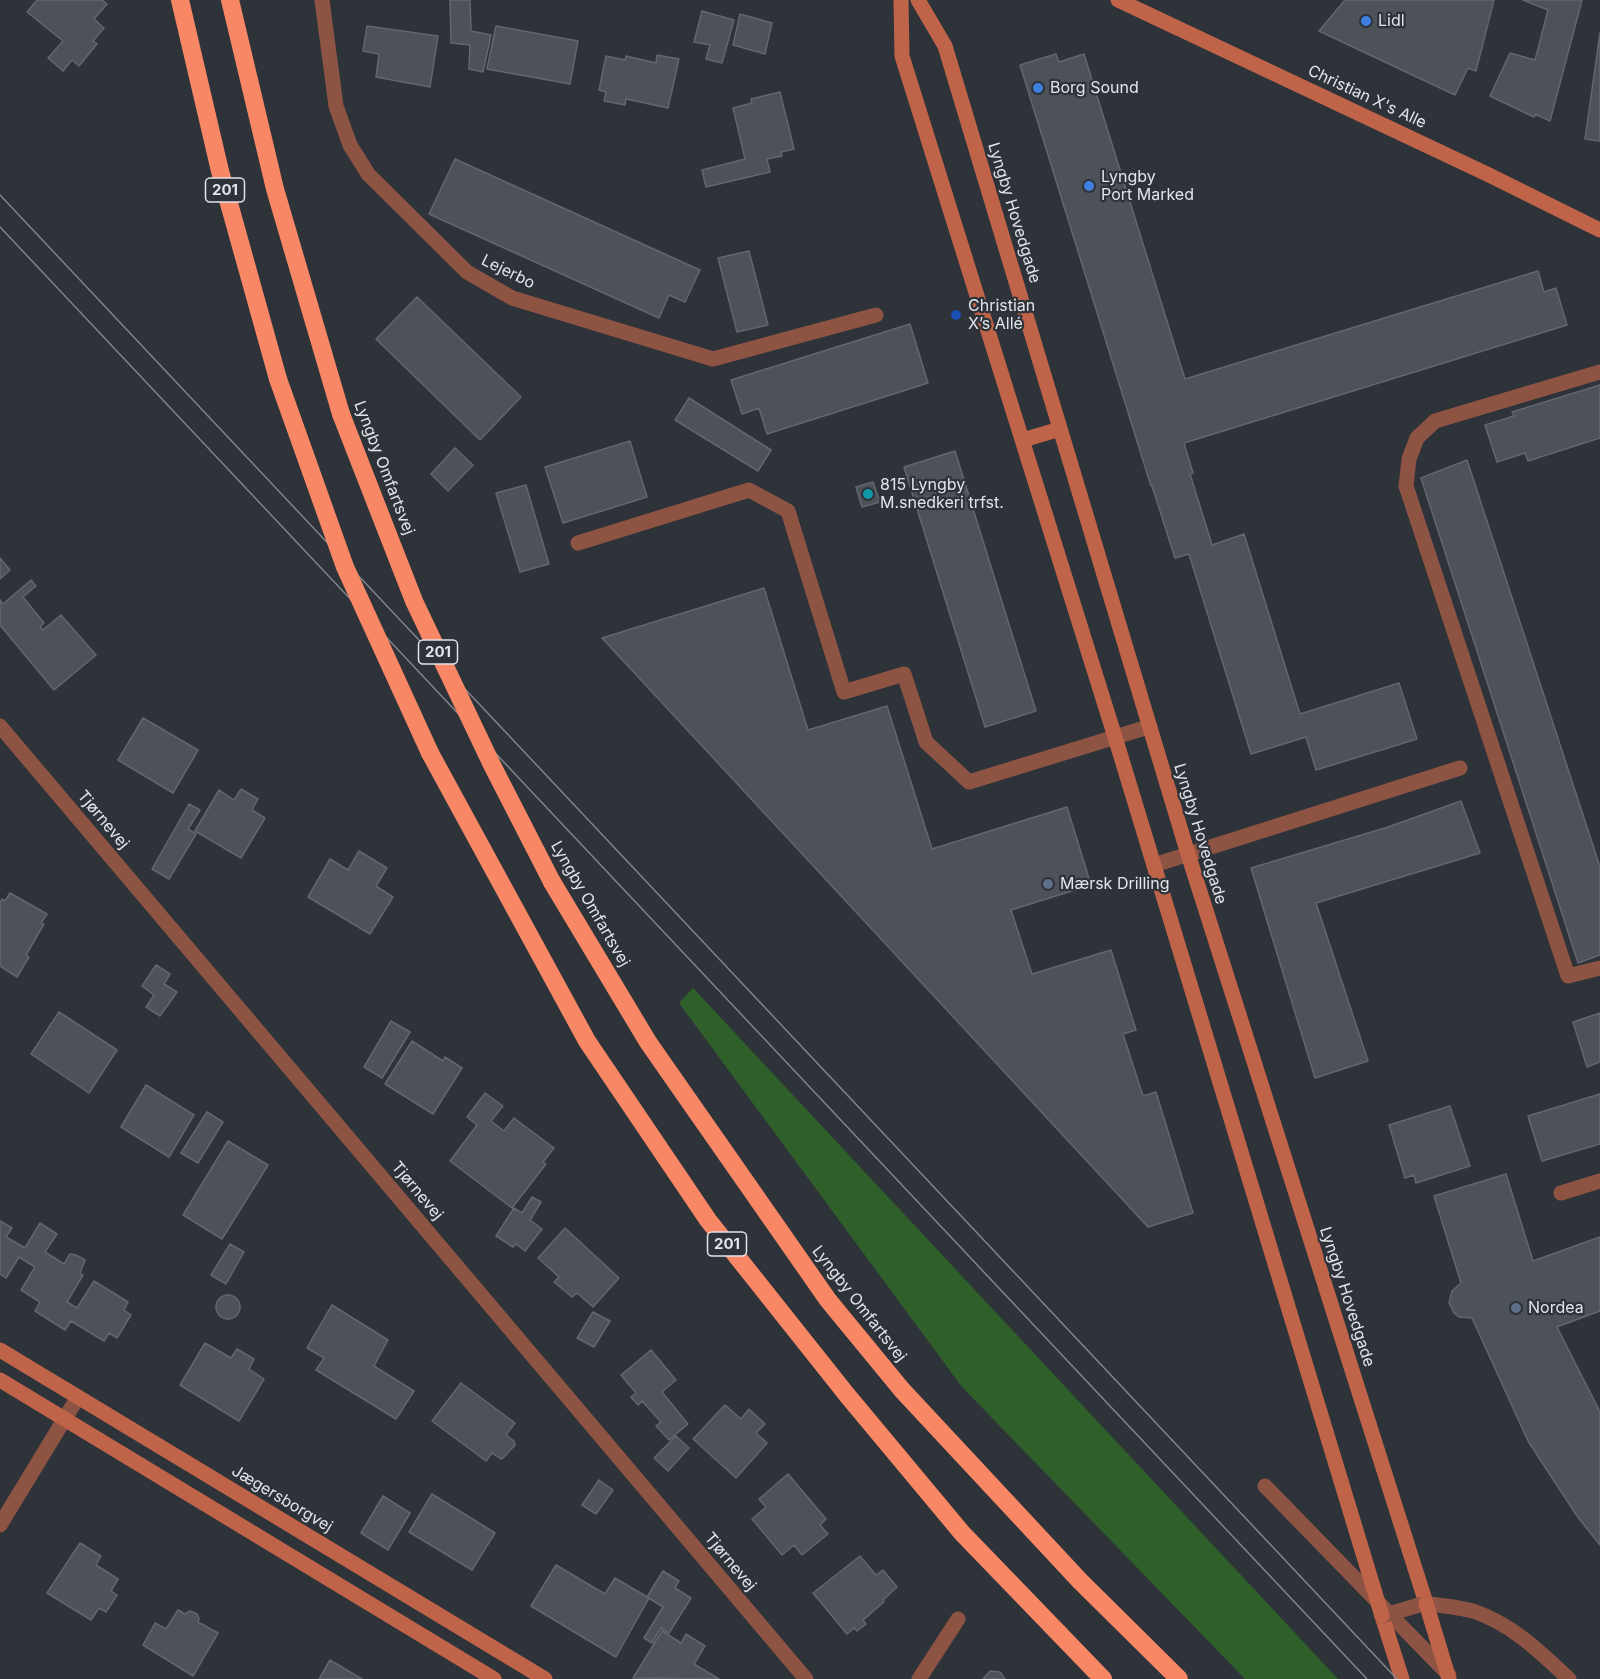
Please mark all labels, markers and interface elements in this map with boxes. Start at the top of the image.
place label: Lidl [1378,11,1405,31]
marker: Lidl [1359,14,1373,28]
street label: Christian X's Alle [1305,61,1429,133]
place label: Borg Sound [1050,78,1139,98]
marker: Borg Sound [1031,81,1045,95]
street label: Lyngby Hovedgade [983,140,1045,286]
place label: Lyngby Port Marked [1101,167,1194,205]
road number: 201 [206,178,244,202]
marker: Lyngby Port Marked [1082,179,1096,193]
street label: Lejerbo [478,251,538,293]
place label: Christian X’s Allé [968,296,1035,334]
marker: Christian X’s Allé [949,308,963,322]
street label: Lyngby Omfartsvej [350,398,418,538]
place label: 815 Lyngby M.snedkeri trfst. [880,475,1004,513]
marker: 815 Lyngby M.snedkeri trfst. [861,487,875,501]
road number: 201 [418,640,458,664]
street label: Lyngby Hovedgade [1169,761,1231,907]
street label: Tjørnevej [73,787,133,853]
street label: Lyngby Omfartsvej [546,838,634,970]
place label: Mærsk Drilling [1060,874,1169,894]
marker: Mærsk Drilling [1041,877,1055,891]
street label: Tjørnevej [387,1158,447,1224]
street label: Lyngby Hovedgade [1315,1225,1379,1369]
road number: 201 [708,1232,746,1256]
street label: Lyngby Omfartsvej [808,1242,910,1366]
place label: Nordea [1528,1298,1584,1318]
marker: Nordea [1509,1301,1523,1315]
street label: Jægersborgvej [228,1461,336,1537]
street label: Tjørnevej [700,1529,760,1595]

